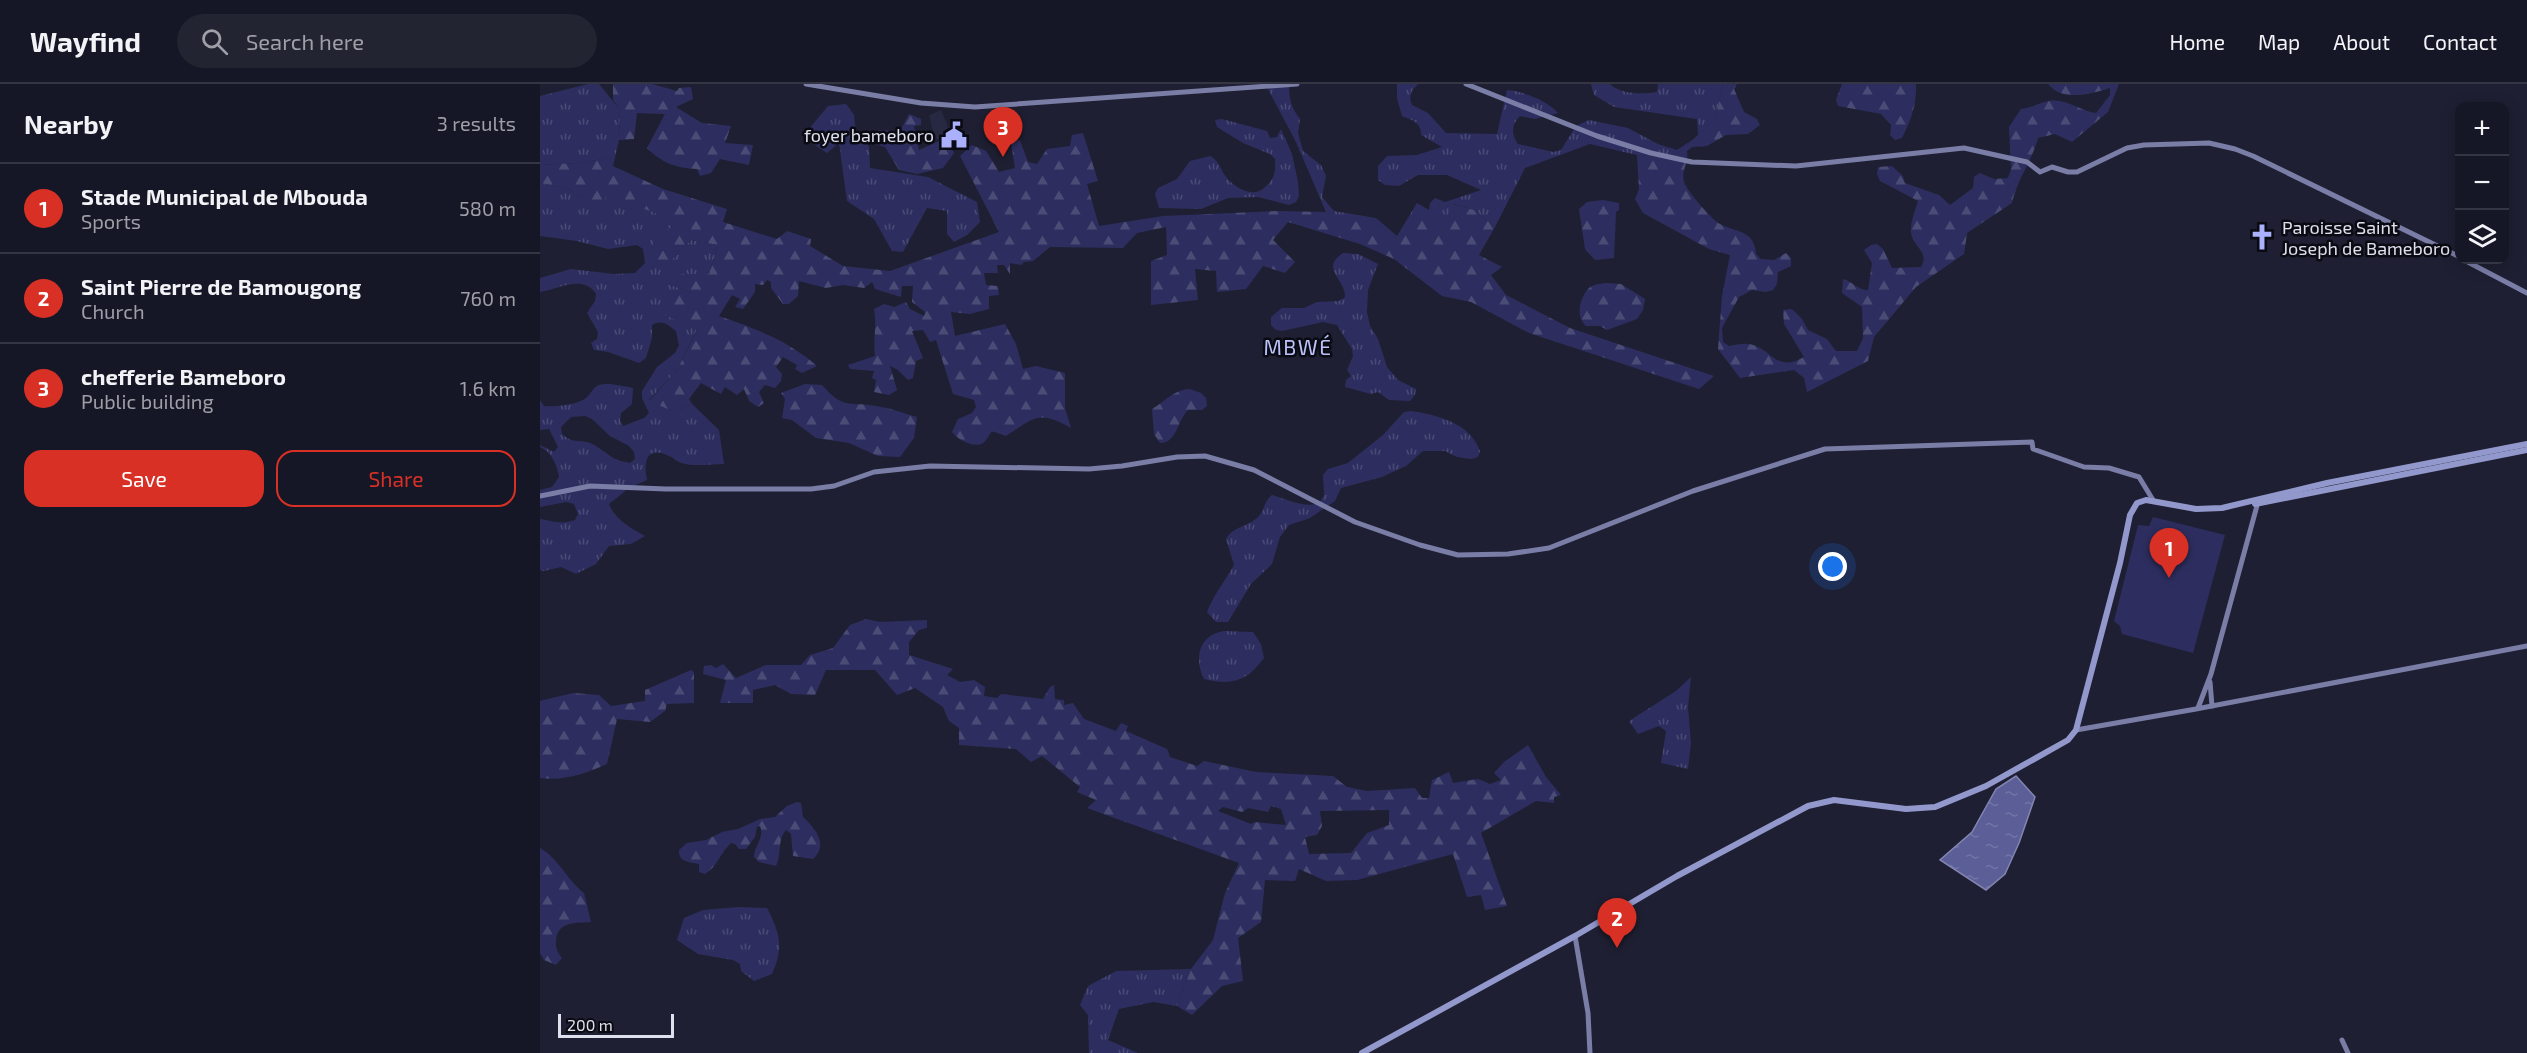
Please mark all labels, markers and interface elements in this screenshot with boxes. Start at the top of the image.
search box [177,14,597,68]
text: Wayfind [30,24,141,58]
icon: search [198,25,231,58]
text: Search here [246,28,364,54]
text: Home [2169,29,2225,54]
text: Map [2258,29,2300,54]
text: About [2333,29,2390,54]
text: Contact [2423,29,2497,54]
map controls [2455,102,2509,264]
button: + [2455,102,2509,156]
pin: 3 [984,107,1022,157]
text: Nearby [24,108,113,139]
text: 3 results [437,111,516,135]
public building icon: foyer bameboro [939,120,969,150]
place label: foyer bameboro [804,124,934,146]
button: − [2455,156,2509,210]
text: Stade Municipal de Mbouda [81,183,368,209]
text: 1 [39,196,48,220]
text: 580 m [459,196,516,220]
text: Sports [81,209,141,233]
button: layers [2455,210,2509,264]
place label: Paroisse Saint Joseph de Bameboro [2282,216,2450,259]
church icon: Paroisse Saint Joseph de Bameboro [2247,222,2277,252]
text: Saint Pierre de Bamougong [81,273,361,299]
text: 2 [38,286,49,310]
text: 760 m [460,286,516,310]
text: Church [81,299,145,323]
district label: MBWÉ [1263,334,1333,359]
text: chefferie Bameboro [81,363,286,389]
text: 3 [38,376,49,400]
text: 1.6 km [460,376,516,400]
text: Public building [81,389,214,413]
button: Save [24,450,264,507]
button: Share [276,450,516,507]
pin: 1 [2150,528,2188,578]
your location [1818,552,1847,581]
pin: 2 [1598,898,1636,948]
scale bar [558,1011,674,1038]
text: 200 m [567,1015,613,1034]

